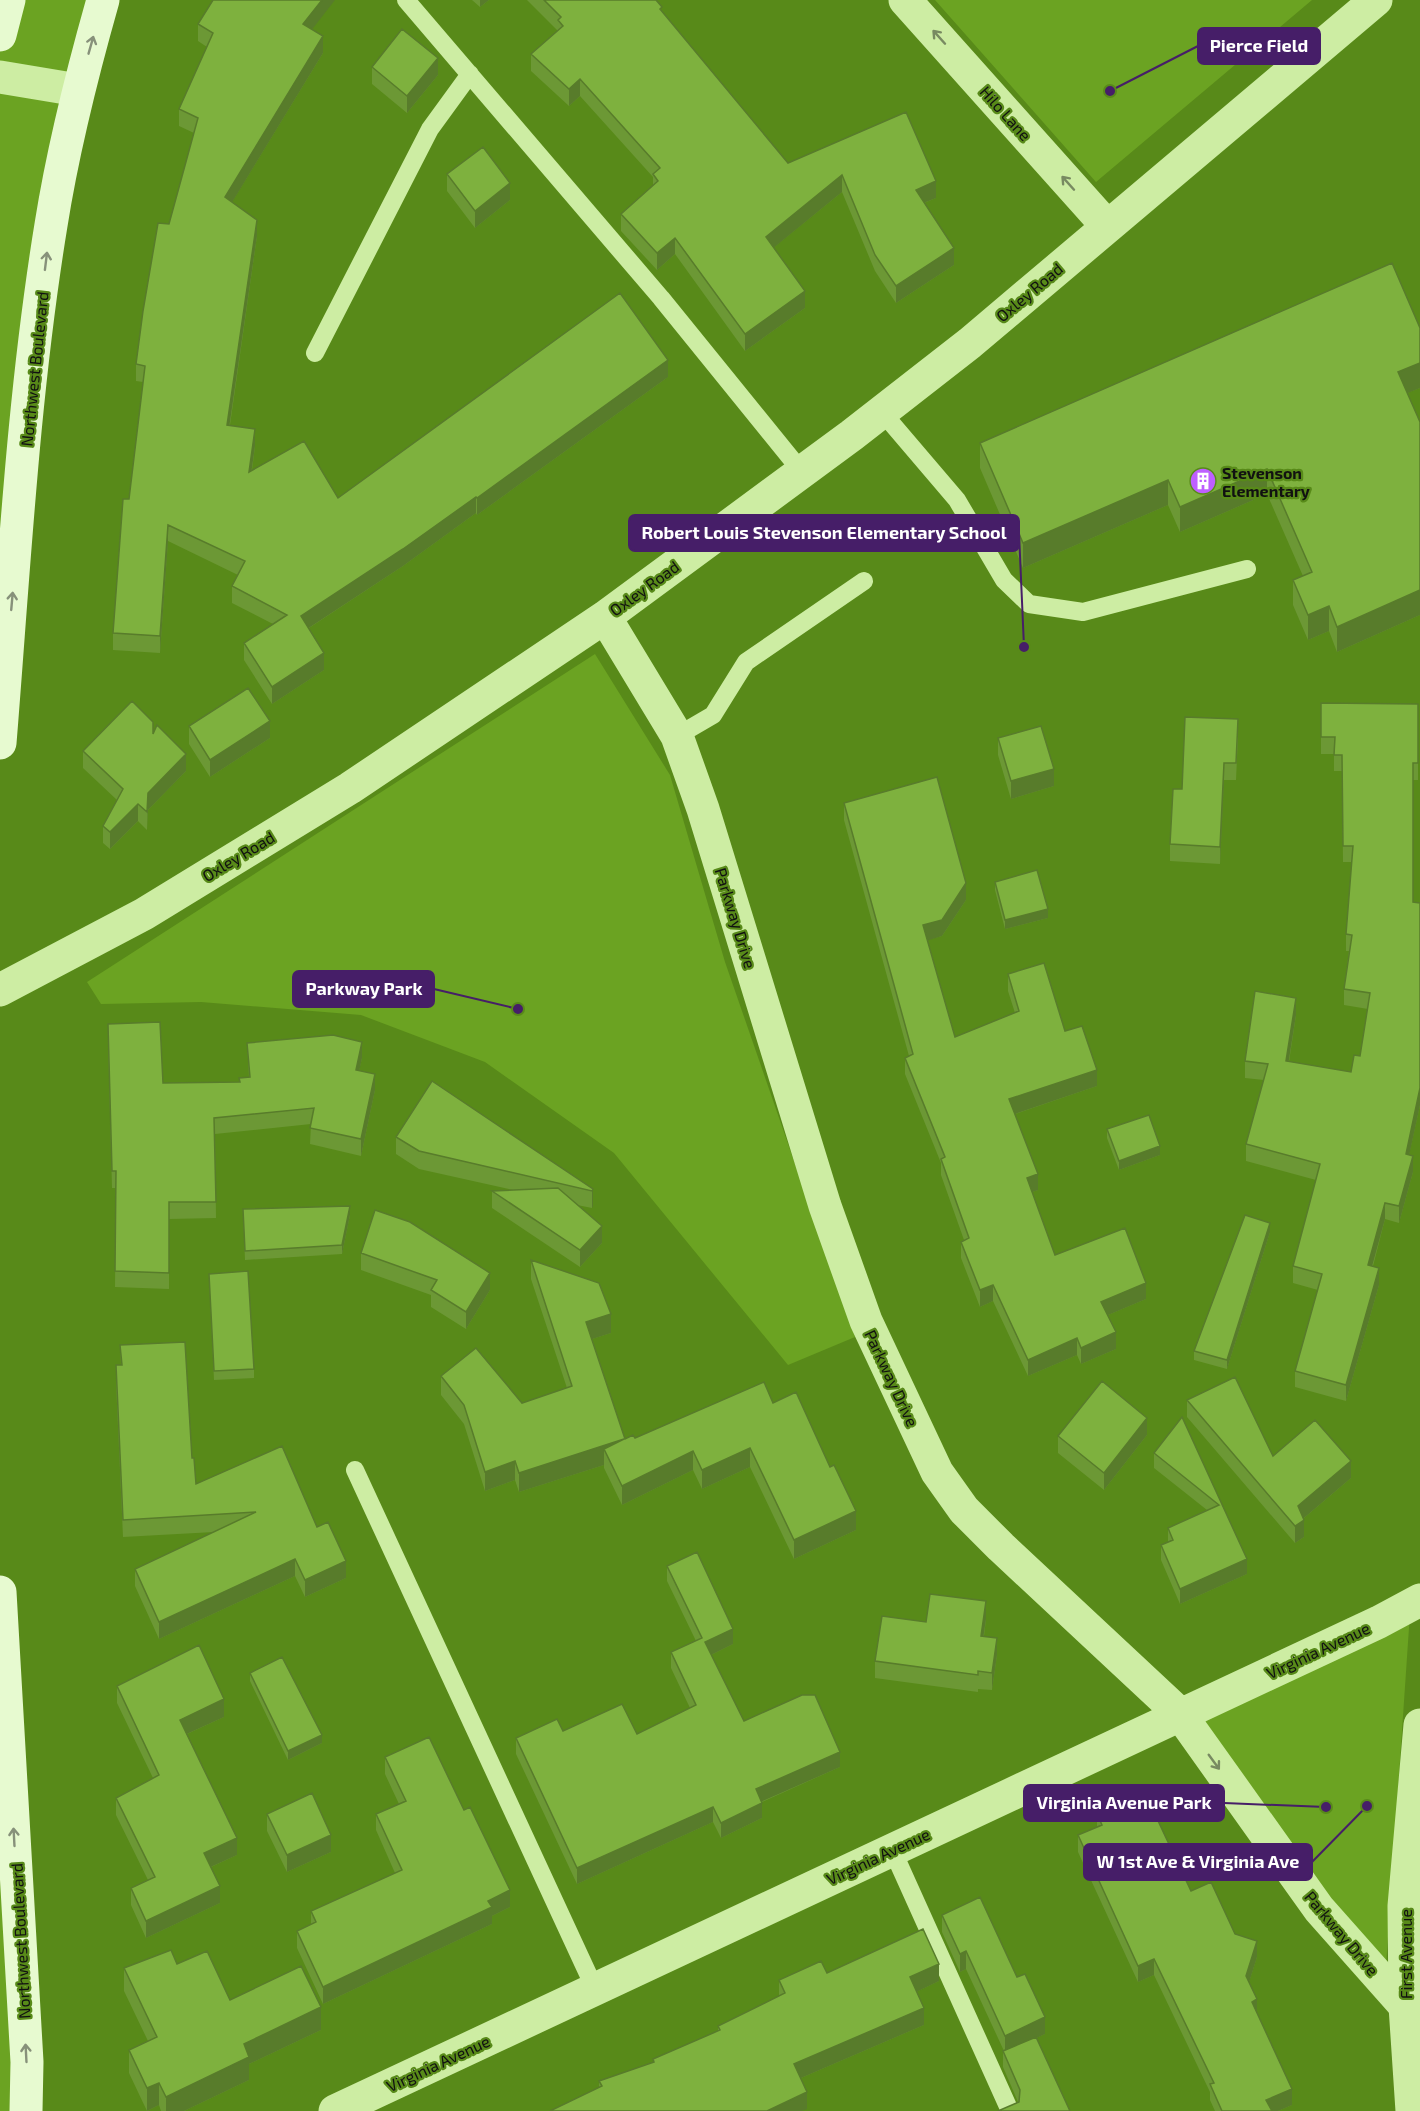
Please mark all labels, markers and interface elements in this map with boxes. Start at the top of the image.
callout: Pierce Field [1198,28,1320,64]
one-way arrow [932,30,946,45]
text: Pierce Field [1210,34,1308,56]
one-way arrow [86,36,97,55]
street label: Hilo Lane [977,82,1035,144]
one-way arrow [1061,176,1075,191]
one-way arrow [41,251,52,271]
street label: Oxley Road [992,259,1066,325]
street label: Northwest Boulevard [16,291,52,447]
place label: Stevenson Elementary [1222,463,1310,501]
building icon: Stevenson Elementary [1188,466,1218,496]
callout: Robert Louis Stevenson Elementary School [629,515,1019,551]
text: Robert Louis Stevenson Elementary School [641,521,1007,543]
street label: Oxley Road [606,557,682,619]
one-way arrow [7,592,18,612]
street label: Oxley Road [198,827,278,885]
street label: Parkway Drive [712,865,760,971]
callout: Parkway Park [293,971,434,1007]
text: Parkway Park [305,977,423,999]
street label: Parkway Drive [861,1327,923,1429]
street label: Virginia Avenue [1263,1618,1373,1682]
one-way arrow [1208,1753,1220,1769]
callout: Virginia Avenue Park [1024,1785,1224,1821]
text: Virginia Avenue Park [1036,1791,1212,1813]
street label: Virginia Avenue [823,1824,933,1888]
one-way arrow [8,1827,19,1847]
callout: W 1st Ave & Virginia Ave [1084,1844,1312,1880]
text: W 1st Ave & Virginia Ave [1097,1850,1299,1872]
street label: Northwest Boulevard [6,1863,34,2019]
street label: Parkway Drive [1301,1887,1383,1979]
street label: First Avenue [1396,1909,1415,1999]
street label: Virginia Avenue [383,2031,493,2095]
one-way arrow [20,2043,31,2063]

